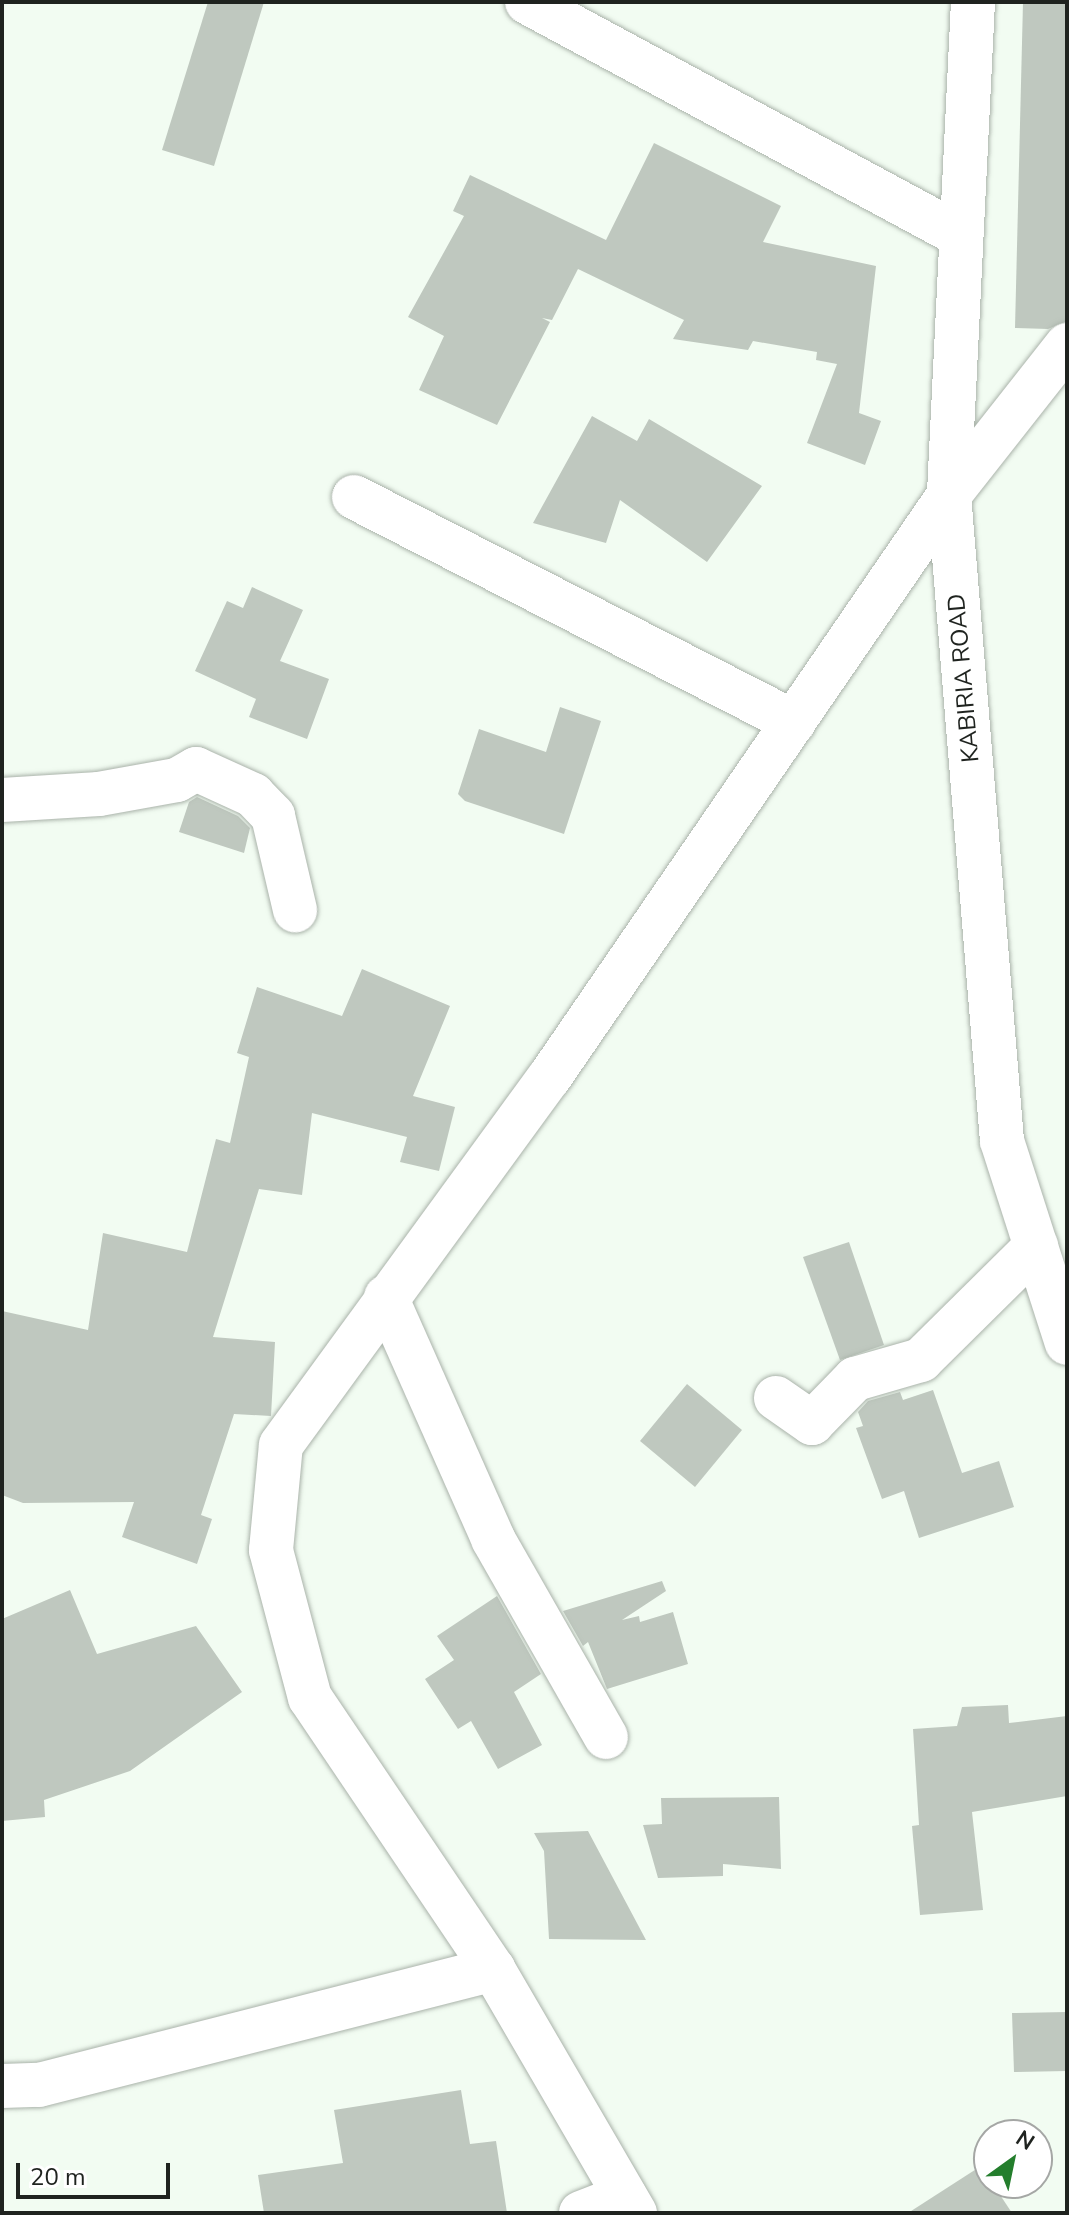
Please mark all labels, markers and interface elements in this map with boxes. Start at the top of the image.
street label: KABIRIA ROAD [942,592,986,764]
north arrow [973,2119,1053,2199]
text: N [1010,2123,1040,2158]
scale bar [20,2147,174,2197]
text: 20 m [30,2161,86,2193]

